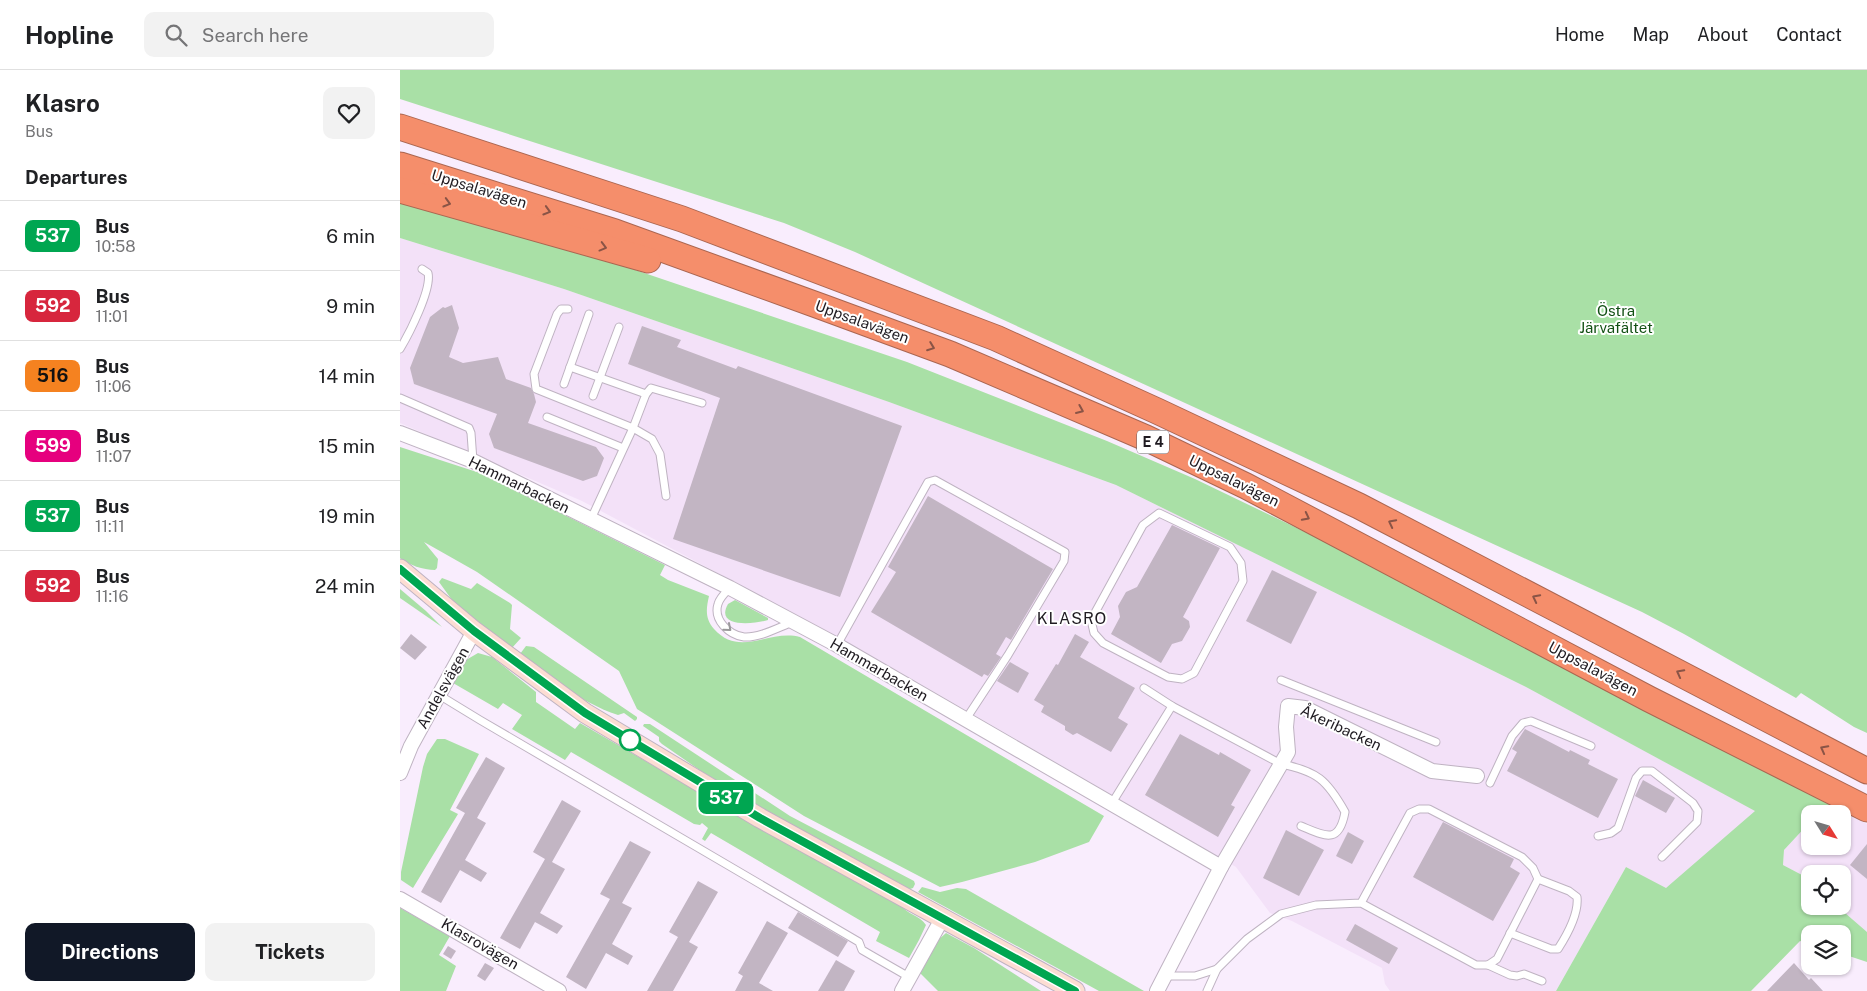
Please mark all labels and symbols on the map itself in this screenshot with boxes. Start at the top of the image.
street label: Uppsalavägen [429,166,529,211]
one-way arrow [442,197,451,208]
one-way arrow [542,205,550,215]
one-way arrow [599,242,607,252]
street label: Uppsalavägen [813,297,911,346]
park label: Östra Järvafältet [1579,301,1653,336]
one-way arrow [926,341,934,351]
one-way arrow [1075,404,1084,415]
road number: E 4 [1137,431,1169,454]
street label: Uppsalavägen [1186,451,1282,510]
street label: Hammarbacken [466,453,572,516]
one-way arrow [1301,511,1310,521]
one-way arrow [1388,519,1397,529]
one-way arrow [1532,594,1541,604]
district label: KLASRO [1037,609,1107,628]
one-way arrow [722,623,731,632]
street label: Hammarbacken [827,635,931,704]
street label: Uppsalavägen [1546,638,1641,699]
street label: Andelsvägen [413,644,472,731]
one-way arrow [1676,669,1685,679]
street label: Åkeribacken [1298,700,1385,754]
unlabelled marker [619,729,641,751]
one-way arrow [1820,745,1829,755]
line badge: 537 [697,782,755,814]
north arrow [1801,805,1851,855]
street label: Klasrovägen [439,915,522,973]

